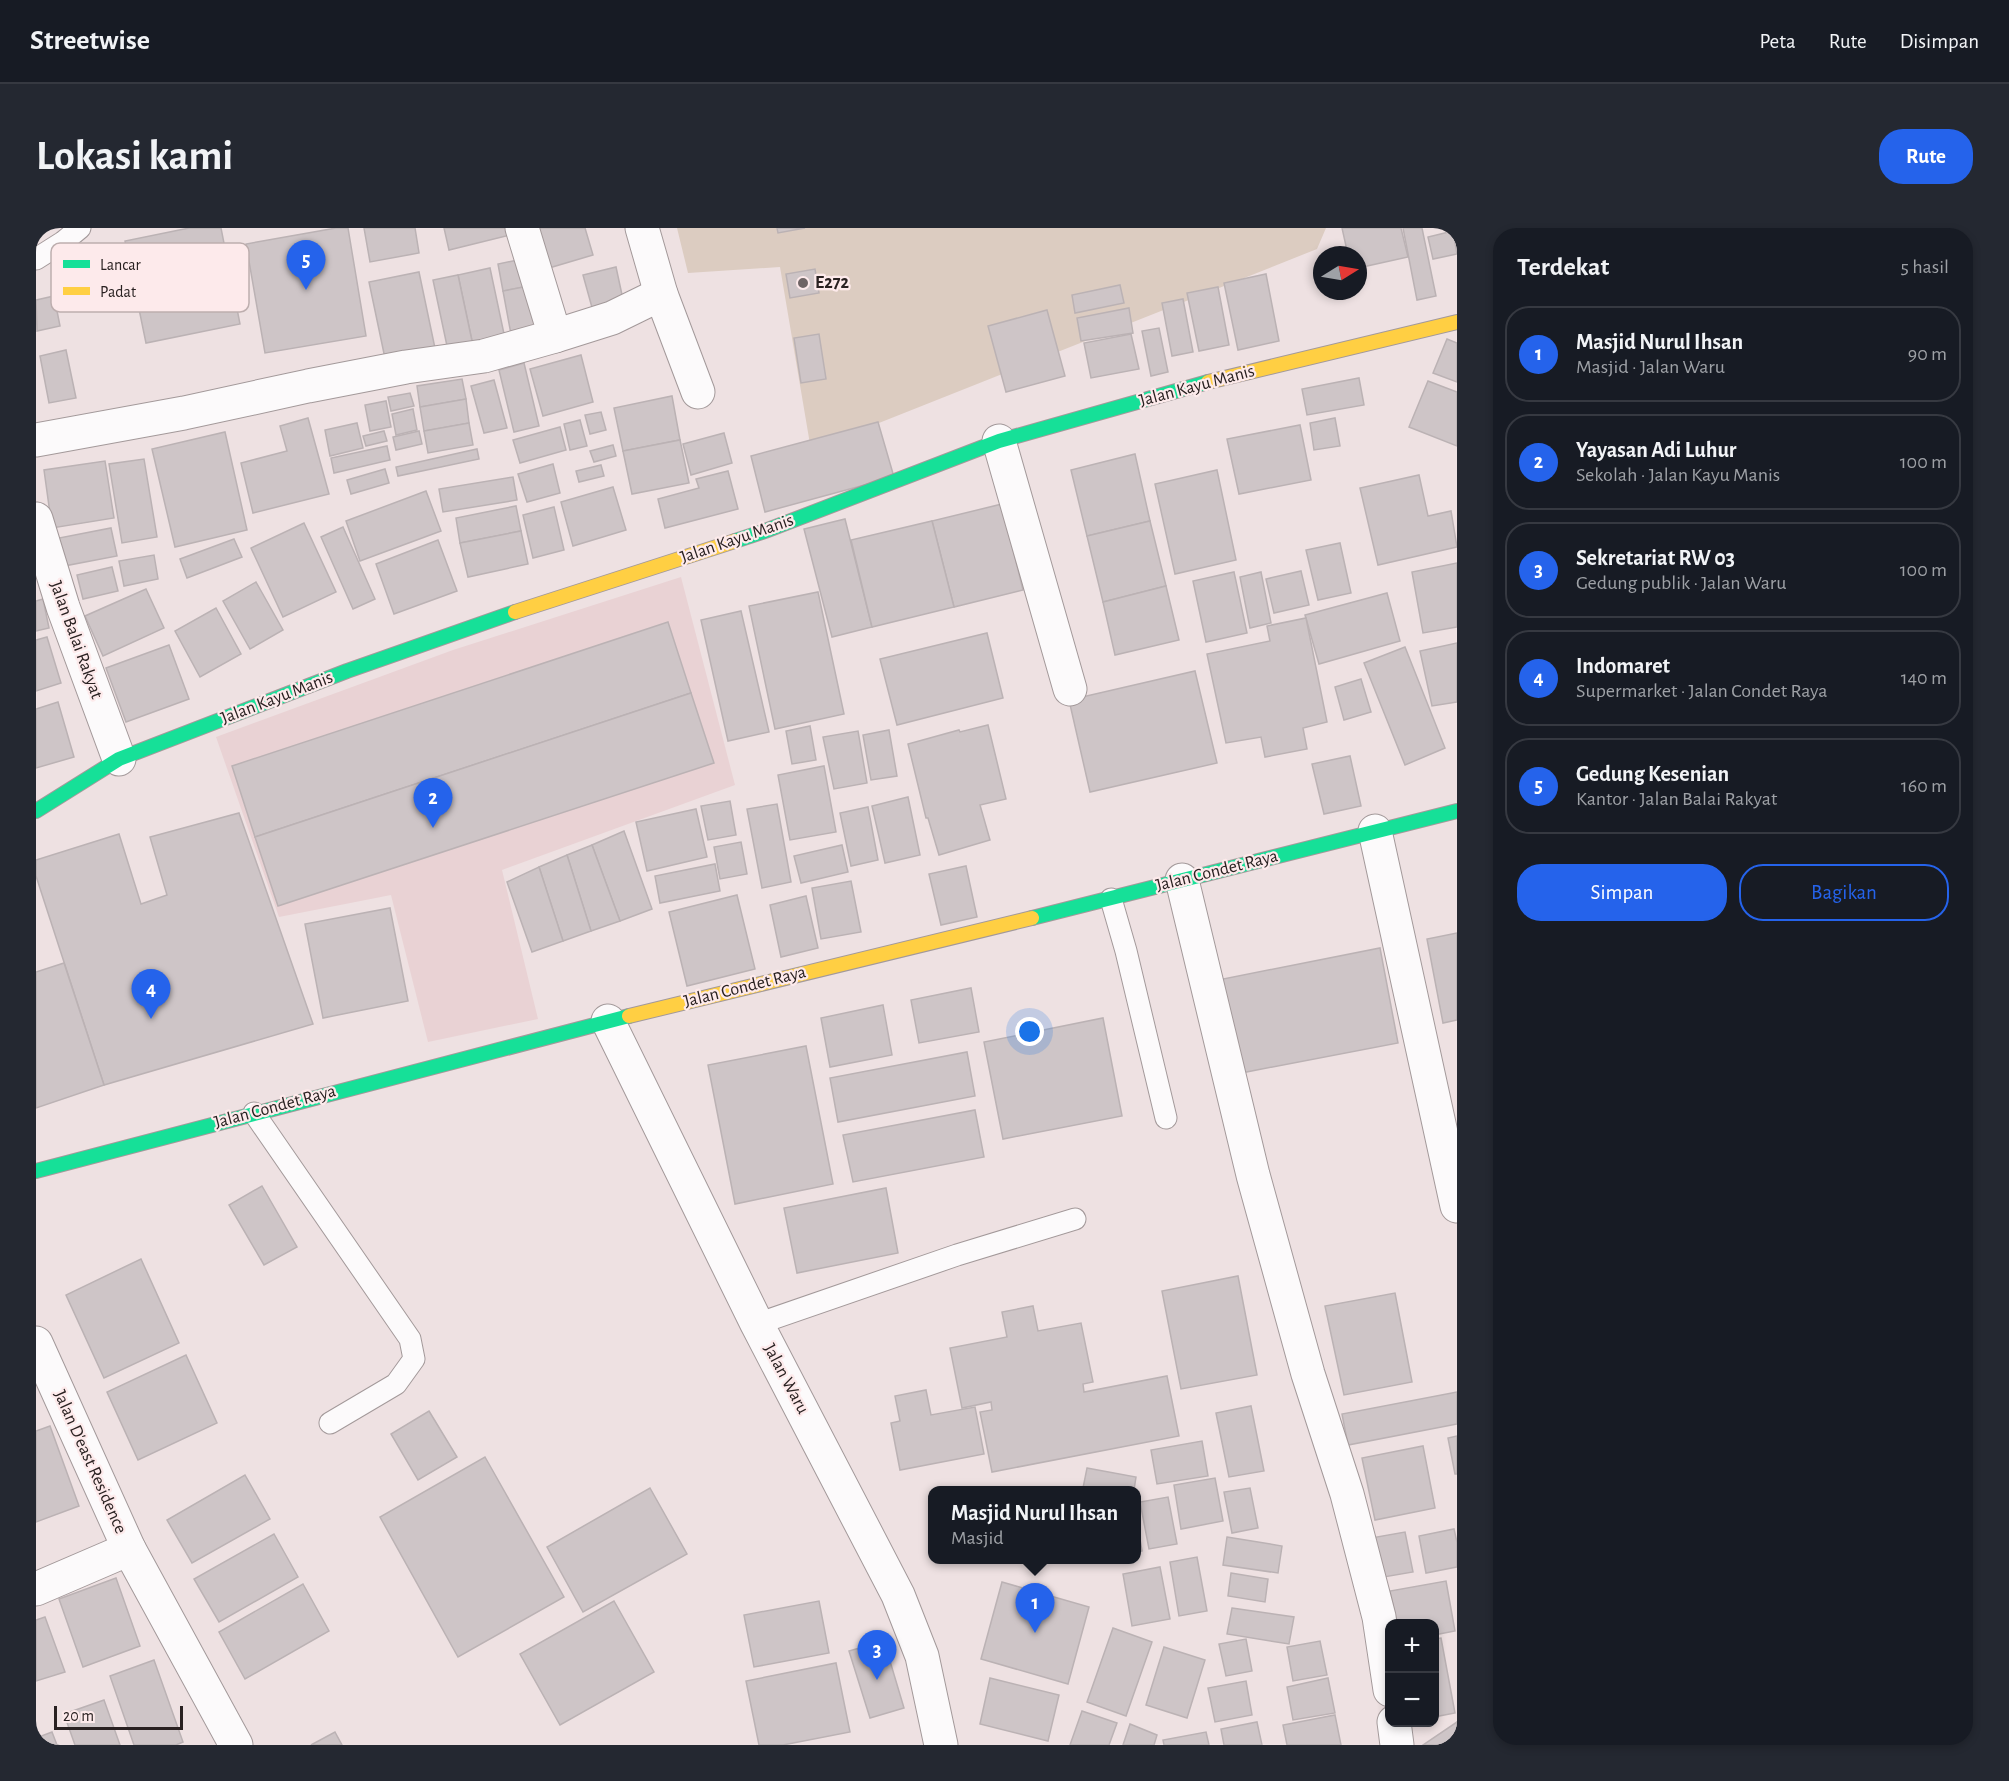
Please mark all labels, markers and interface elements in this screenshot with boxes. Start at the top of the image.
text: Streetwise [30,27,150,55]
text: Peta [1760,31,1796,52]
text: Rute [1829,31,1867,52]
text: Disimpan [1900,31,1979,52]
button: Rute [1879,129,1973,184]
text: Lokasi kami [36,135,233,177]
pin: 5 [286,241,326,290]
legend [51,243,249,312]
north arrow [1313,246,1367,300]
text: Terdekat [1517,254,1609,280]
text: Lancar [100,257,141,273]
text: 5 hasil [1901,257,1949,277]
place label: E272 [815,274,849,292]
marker: E272 [796,276,810,290]
text: Padat [100,284,136,300]
text: Masjid Nurul Ihsan [1576,331,1743,353]
text: 1 [1535,344,1542,364]
text: 90 m [1908,344,1947,364]
text: Masjid · Jalan Waru [1576,357,1725,377]
street label: Jalan Kayu Manis [1137,362,1257,410]
text: Yayasan Adi Luhur [1576,439,1736,461]
text: 2 [1534,452,1543,472]
text: 100 m [1900,452,1947,472]
text: Sekolah · Jalan Kayu Manis [1576,465,1780,485]
street label: Jalan Kayu Manis [678,511,796,567]
text: Sekretariat RW 03 [1576,547,1735,569]
text: 3 [1534,560,1543,580]
text: 100 m [1900,560,1947,580]
text: Gedung publik · Jalan Waru [1576,573,1786,593]
street label: Jalan Balai Rakyat [46,579,106,702]
text: Indomaret [1576,655,1670,677]
street label: Jalan Kayu Manis [218,668,336,728]
text: 4 [1533,668,1544,688]
text: 140 m [1901,668,1947,688]
text: Supermarket · Jalan Condet Raya [1576,681,1828,701]
text: Gedung Kesenian [1576,763,1729,785]
text: 5 [1534,776,1543,796]
text: 160 m [1901,776,1947,796]
pin: 2 [414,778,452,828]
text: Kantor · Jalan Balai Rakyat [1576,789,1777,809]
street label: Jalan Condet Raya [1154,847,1280,895]
button: Simpan [1517,864,1727,921]
button: Bagikan [1739,864,1949,921]
street label: Jalan Condet Raya [682,963,808,1011]
pin: 4 [132,970,170,1019]
your location [1015,1017,1044,1046]
street label: Jalan Condet Raya [212,1082,338,1132]
street label: Jalan Waru [760,1341,812,1417]
street label: Jalan D'east Residence [50,1388,130,1536]
popup [928,1486,1141,1564]
text: Masjid Nurul Ihsan [951,1502,1118,1524]
text: Masjid [951,1528,1004,1548]
pin: 1 [1016,1584,1054,1633]
map controls [1385,1619,1439,1727]
button: + [1385,1619,1439,1673]
pin: 3 [858,1630,896,1680]
button: − [1385,1673,1439,1727]
scale bar [54,1703,183,1730]
text: 20 m [63,1708,94,1724]

